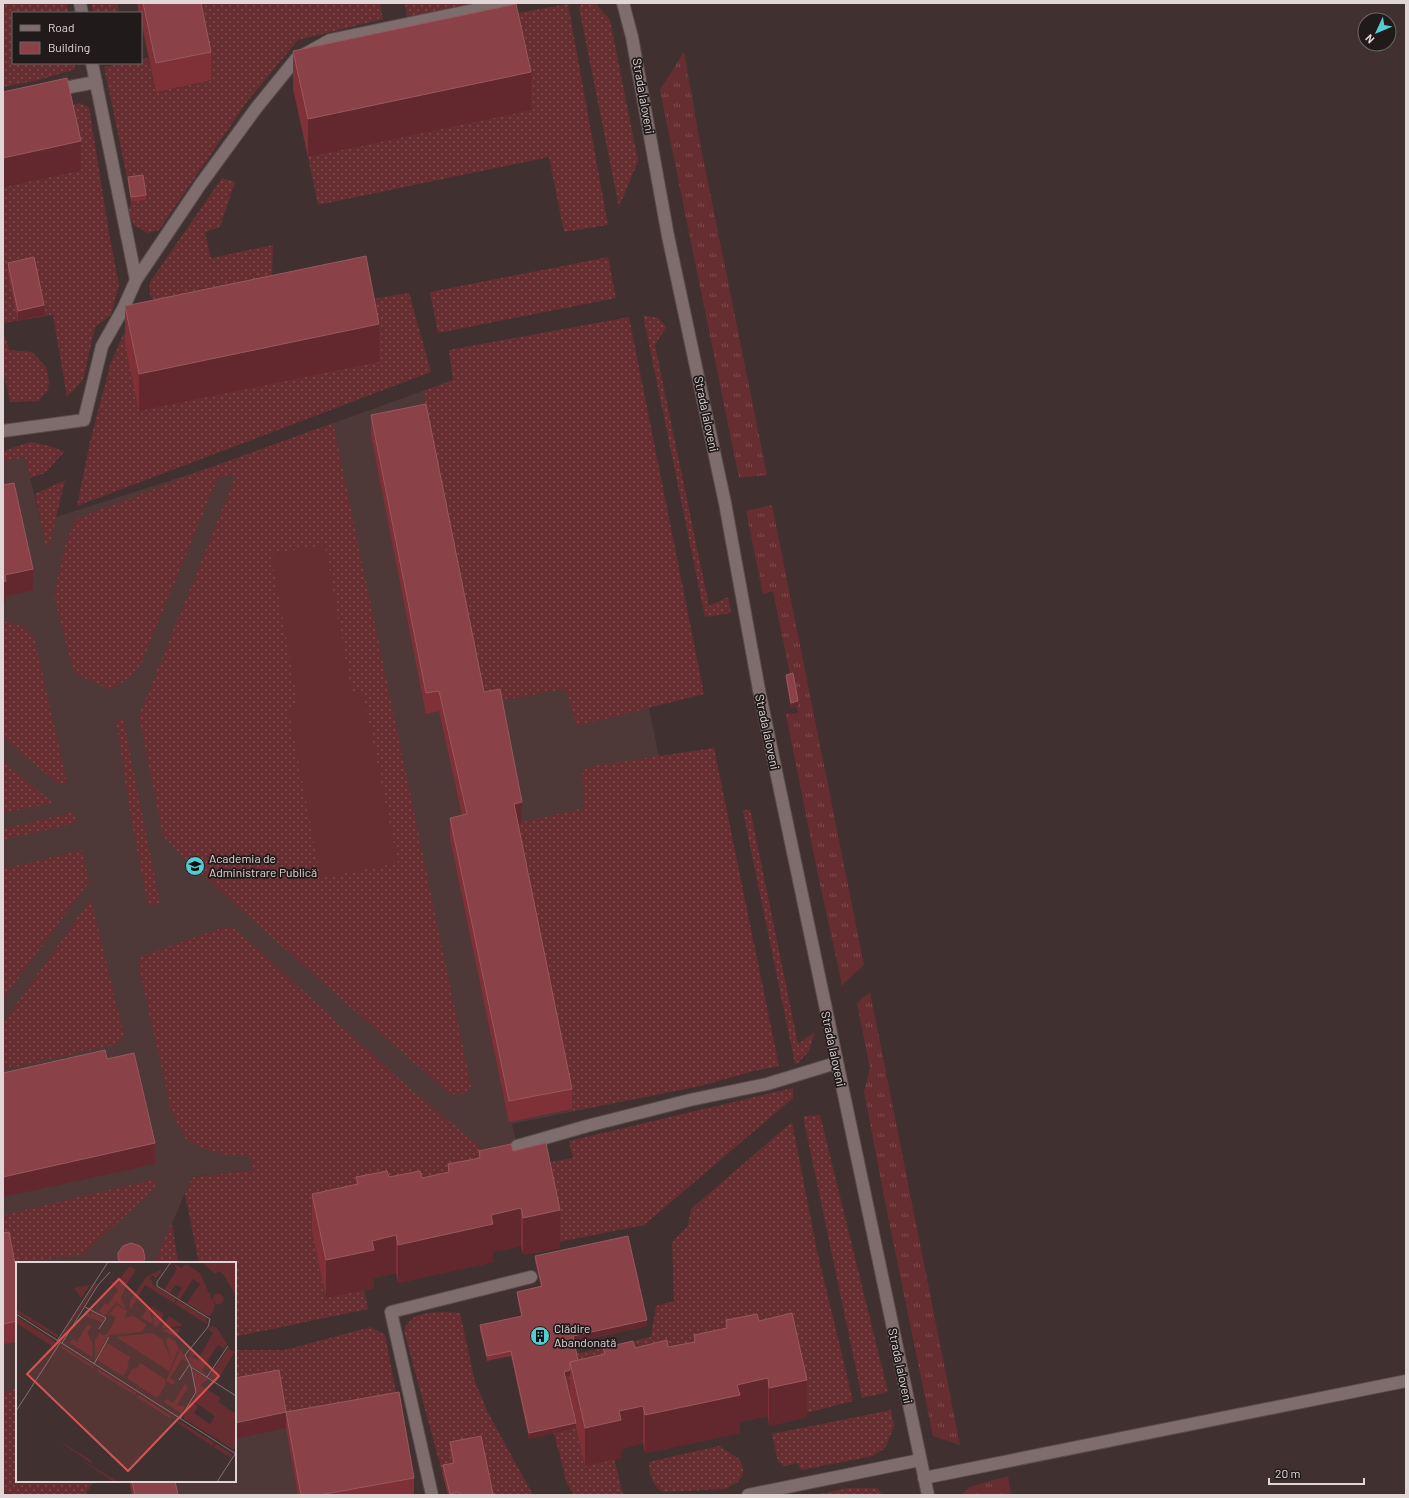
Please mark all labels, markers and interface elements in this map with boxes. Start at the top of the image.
legend [12,12,142,64]
north arrow [1357,12,1397,52]
text: Road [48,20,75,34]
text: N [1362,32,1377,46]
text: Building [48,40,90,54]
street label: Strada Ialoveni [630,57,658,135]
street label: Strada Ialoveni [692,375,722,453]
street label: Strada Ialoveni [753,693,783,771]
place label: Academia de Administrare Publică [209,851,317,879]
school or university icon: Academia de Administrare Publică [184,855,206,877]
street label: Strada Ialoveni [819,1010,849,1088]
inset map [16,1262,236,1482]
place label: Clădire Abandonată [554,1321,617,1349]
building icon: Clădire Abandonată [529,1325,551,1347]
street label: Strada Ialoveni [886,1327,916,1405]
scale bar [1269,1460,1364,1486]
text: 20 m [1275,1466,1301,1480]

